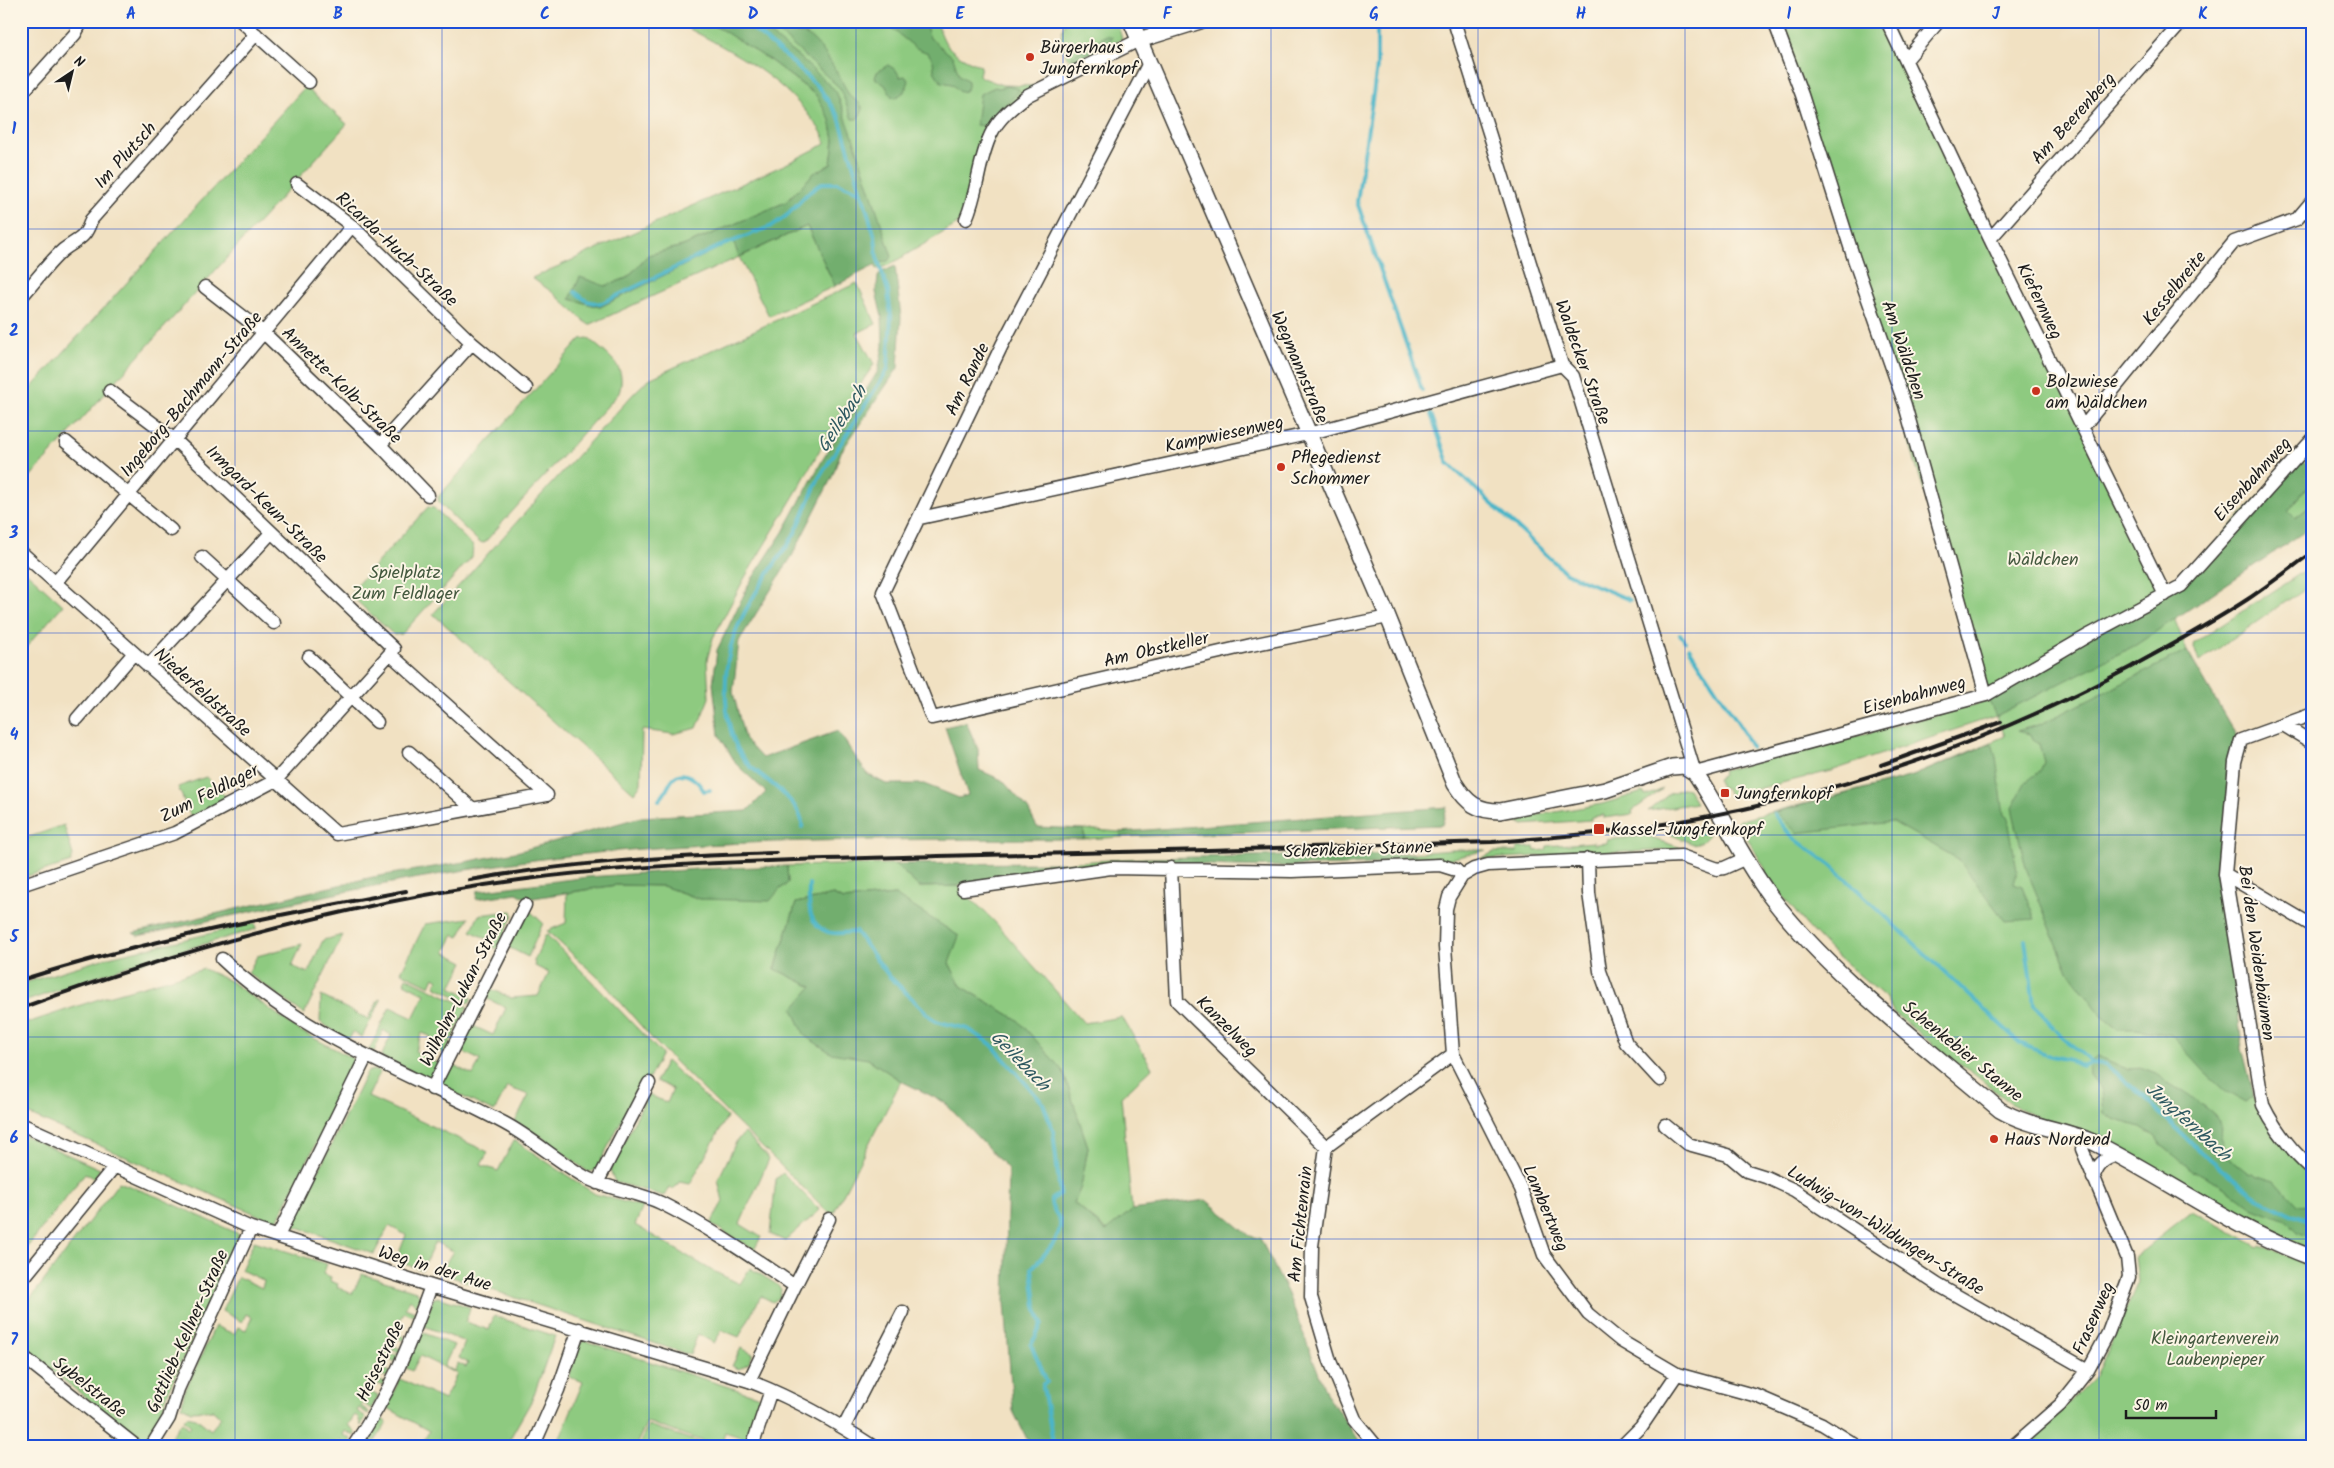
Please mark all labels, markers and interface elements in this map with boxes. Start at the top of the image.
text: A [126,2,136,27]
text: B [333,2,343,27]
text: C [540,2,550,27]
text: D [748,2,759,27]
text: E [956,2,966,27]
text: F [1163,2,1173,27]
text: G [1369,2,1379,27]
text: H [1576,2,1586,27]
text: I [1787,2,1792,27]
text: J [1992,2,2001,27]
text: K [2198,2,2208,27]
place label: Bürgerhaus Jungfernkopf [1040,34,1140,84]
north arrow [48,48,98,98]
text: N [69,51,89,74]
marker: Bürgerhaus Jungfernkopf [1024,51,1036,63]
street label: Am Beerenberg [2025,66,2124,172]
street label: Im Plutsch [88,116,164,196]
text: 1 [12,117,17,142]
street label: Ricarda-Huch-Straße [328,185,464,315]
street label: Kesselbreite [2136,245,2215,333]
street label: Kiefernweg [2008,258,2070,345]
street label: Waldecker Straße [1546,296,1618,429]
street label: Am Wäldchen [1872,297,1933,404]
street label: Ingeborg-Bachmann-Straße [114,305,271,485]
street label: Wegmannstraße [1262,307,1335,429]
text: 2 [9,319,19,344]
street label: Annette-Kolb-Straße [274,320,408,452]
street label: Am Rande [938,338,999,421]
place label: Bolzwiese am Wäldchen [2046,368,2147,418]
water label: Geilebach [810,378,877,459]
marker: Bolzwiese am Wäldchen [2030,385,2042,397]
street label: Kampwiesenweg [1162,409,1286,462]
street label: Eisenbahnweg [2207,431,2299,529]
street label: Irmgard-Keun-Straße [198,439,334,571]
place label: Pflegedienst Schommer [1291,444,1382,494]
marker: Pflegedienst Schommer [1275,461,1287,473]
text: 3 [9,521,19,546]
park label: Wäldchen [2007,546,2079,575]
park label: Spielplatz Zum Feldlager [351,559,460,609]
street label: Am Obstkeller [1101,624,1213,677]
street label: Niederfeldstraße [146,641,258,745]
street label: Eisenbahnweg [1859,669,1969,724]
text: 4 [10,723,19,748]
street label: Zum Feldlager [155,756,265,832]
place label: Jungfernkopf [1735,780,1835,809]
marker: Jungfernkopf [1719,787,1731,799]
place label: Kassel-Jungfernkopf [1610,816,1765,845]
marker: Kassel-Jungfernkopf [1592,822,1606,836]
street label: Schenkebier Stanne [1283,833,1433,868]
street label: Bei den Weidenbäumen [2229,864,2282,1043]
street label: Wilhelm-Lukan-Straße [413,907,516,1072]
text: 5 [9,925,20,950]
street label: Kanzelweg [1188,989,1264,1065]
street label: Schenkebier Stanne [1895,994,2029,1110]
water label: Geilebach [983,1024,1058,1100]
water label: Jungfernbach [2138,1076,2239,1171]
text: 6 [10,1126,19,1151]
place label: Haus Nordend [2004,1126,2111,1155]
marker: Haus Nordend [1988,1133,2000,1145]
street label: Ludwig-von-Wildungen-Straße [1781,1158,1990,1304]
street label: Lambertweg [1513,1161,1576,1257]
street label: Am Fichtenrain [1281,1165,1322,1284]
street label: Weg in der Aue [374,1238,495,1300]
street label: Gottlieb-Kellner-Straße [139,1245,238,1418]
street label: Frasenweg [2065,1277,2123,1360]
street label: Heisestraße [349,1316,414,1408]
park label: Kleingartenverein Laubenpieper [2151,1325,2279,1375]
text: 7 [10,1328,18,1353]
street label: Sybelstraße [46,1350,133,1427]
scale bar [2126,1388,2216,1420]
text: 50 m [2134,1394,2168,1418]

